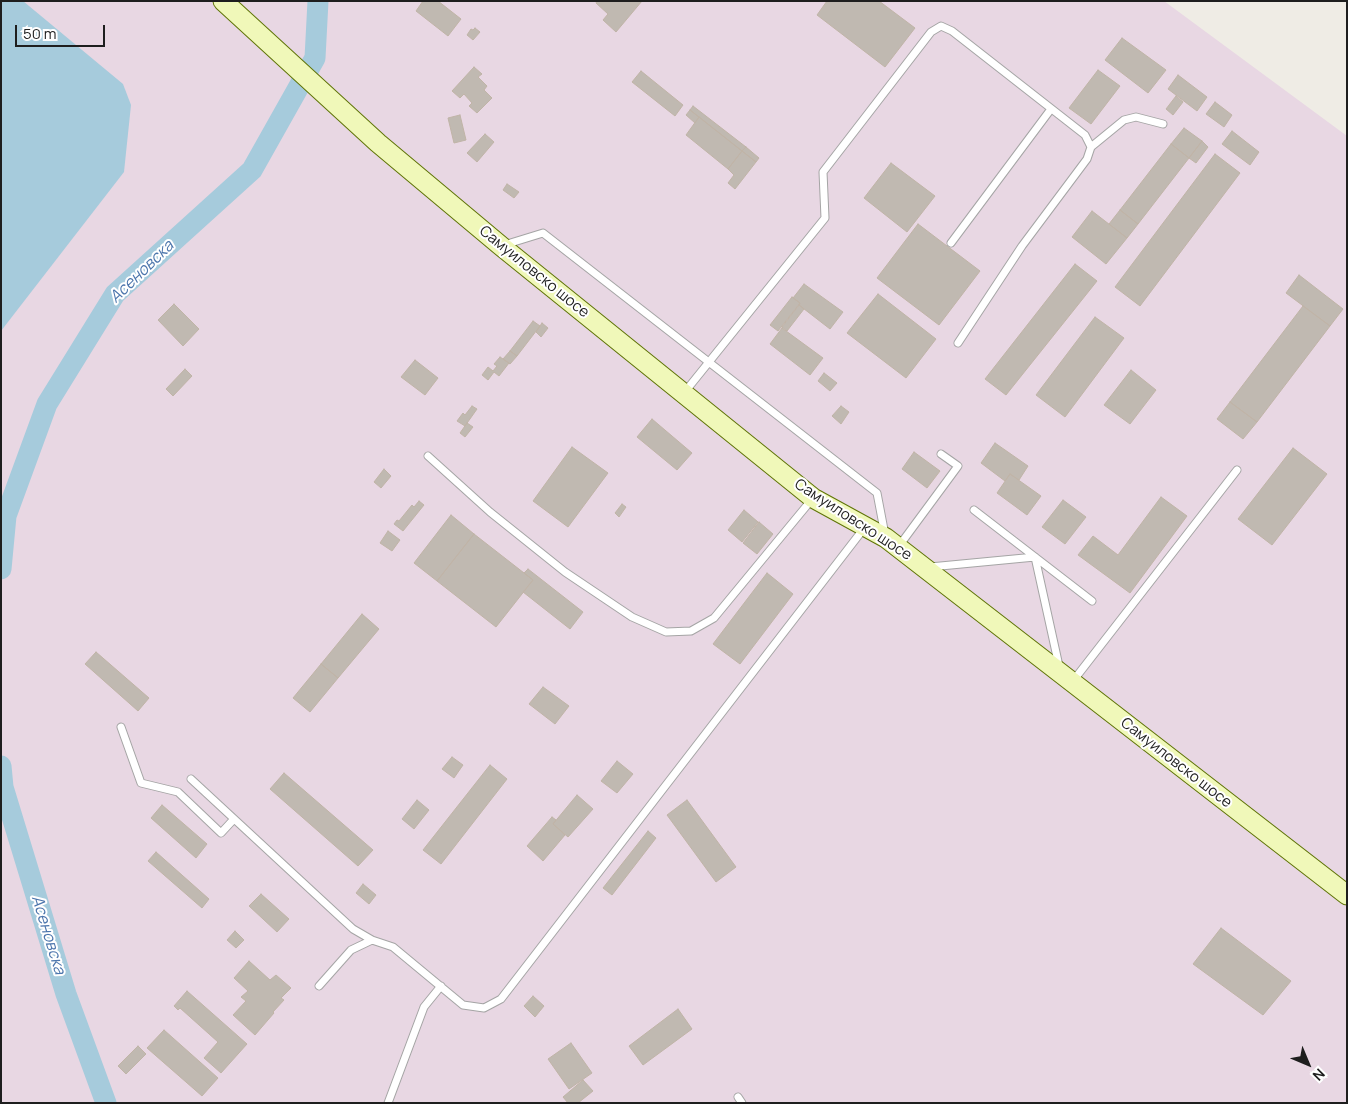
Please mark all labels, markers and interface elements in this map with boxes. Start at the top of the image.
scale bar [18,15,108,47]
text: 50 m [23,23,57,44]
street label: Самуиловско шосе [475,222,593,322]
water label: Асеновска [106,237,178,307]
street label: Самуиловско шосе [791,475,915,565]
street label: Самуиловско шосе [1117,714,1235,812]
water label: Асеновска [27,893,69,977]
north arrow [1283,1039,1333,1089]
text: N [1309,1065,1329,1085]

